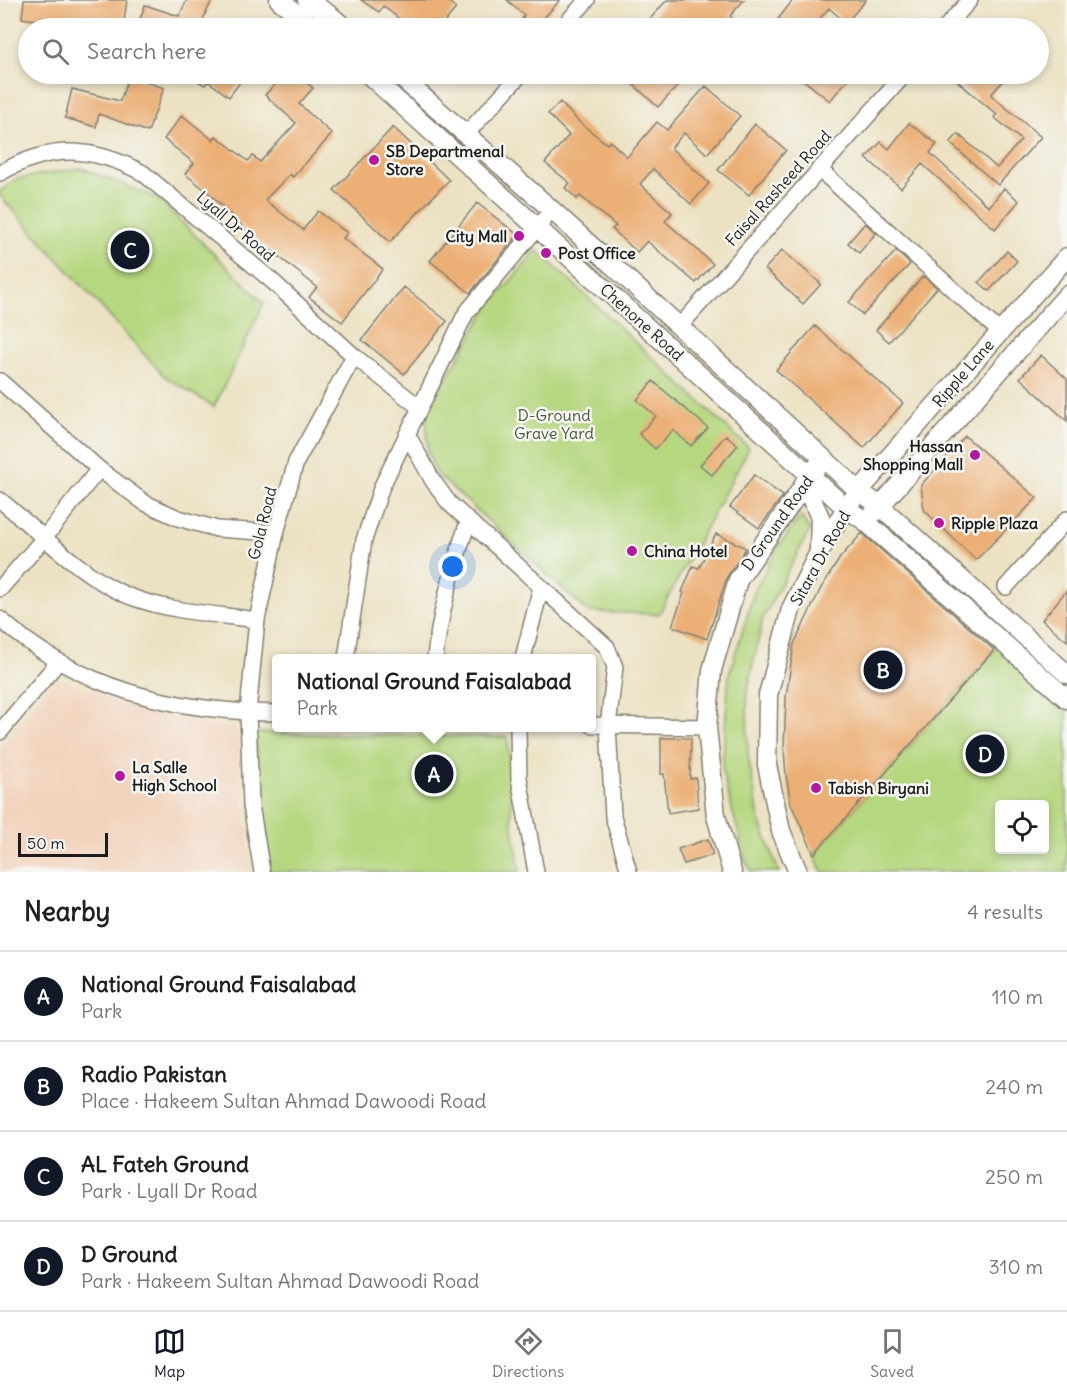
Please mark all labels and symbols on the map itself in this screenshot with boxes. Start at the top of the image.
street label: Faisal Rasheed Road [721,126,835,250]
place label: SB Departmenal Store [386,141,504,179]
marker: SB Departmenal Store [367,153,381,167]
street label: Lyall Dr Road [193,187,279,265]
place label: City Mall [445,226,507,247]
pin: C [110,228,150,272]
marker: City Mall [512,229,526,243]
place label: Post Office [558,243,636,263]
marker: Post Office [539,246,553,260]
street label: Chenone Road [596,279,688,365]
street label: Ripple Lane [928,335,998,411]
park label: D-Ground Grave Yard [514,405,594,443]
place label: Hassan Shopping Mall [863,436,963,475]
marker: Hassan Shopping Mall [968,448,982,462]
street label: D Ground Road [737,472,817,574]
street label: Gola Road [243,484,281,562]
street label: Sitara Dr Road [786,507,854,609]
place label: Ripple Plaza [951,513,1038,534]
marker: Ripple Plaza [932,516,946,530]
place label: China Hotel [644,541,727,561]
marker: China Hotel [625,544,639,558]
your location [438,552,467,581]
pin: B [864,648,902,692]
pin: D [966,732,1004,777]
pin: A [414,752,454,796]
place label: La Salle High School [132,757,217,796]
marker: La Salle High School [113,769,127,783]
place label: Tabish Biryani [828,778,929,799]
marker: Tabish Biryani [809,781,823,795]
scale bar [18,830,108,858]

